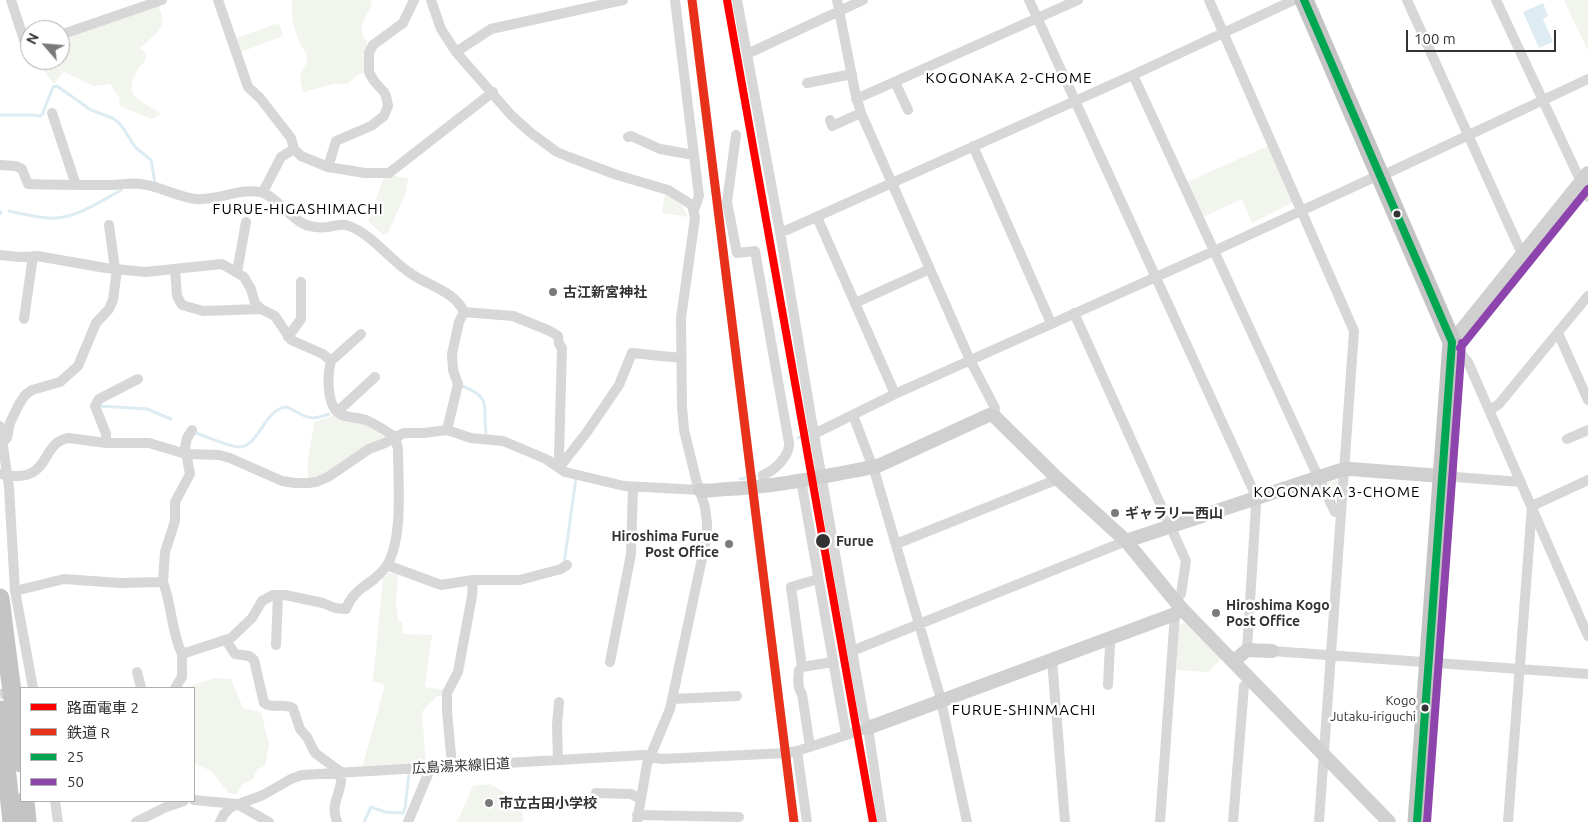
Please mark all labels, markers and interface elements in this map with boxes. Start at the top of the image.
north arrow [20,20,70,70]
scale bar [1408,20,1558,52]
text: N [23,30,42,47]
text: 100 m [1414,30,1456,47]
district label: KOGONAKA 2-CHOME [924,69,1094,87]
district label: FURUE-HIGASHIMACHI [210,200,386,218]
unlabelled marker [1392,209,1402,219]
place label: 古江新宮神社 [563,284,647,300]
marker: 古江新宮神社 [547,286,559,298]
district label: KOGONAKA 3-CHOME [1252,483,1422,501]
place label: ギャラリー西山 [1125,505,1223,521]
marker: ギャラリー西山 [1109,507,1121,519]
place label: Hiroshima Furue Post Office [611,528,719,560]
marker: Furue [814,532,832,550]
place label: Furue [836,533,874,549]
marker: Hiroshima Furue Post Office [723,538,735,550]
place label: Hiroshima Kogo Post Office [1226,597,1330,630]
marker: Hiroshima Kogo Post Office [1210,607,1222,619]
legend [20,687,195,802]
place label: Kogo Jutaku-iriguchi [1330,693,1416,724]
text: 路面電車 2 [67,699,139,716]
district label: FURUE-SHINMACHI [950,701,1098,719]
marker: Kogo Jutaku-iriguchi [1420,703,1430,713]
text: 鉄道 R [67,724,110,741]
text: 25 [67,748,84,765]
street label: 広島湯来線旧道 [412,755,510,777]
text: 50 [67,773,84,790]
place label: 市立古田小学校 [499,795,597,811]
marker: 市立古田小学校 [483,797,495,809]

